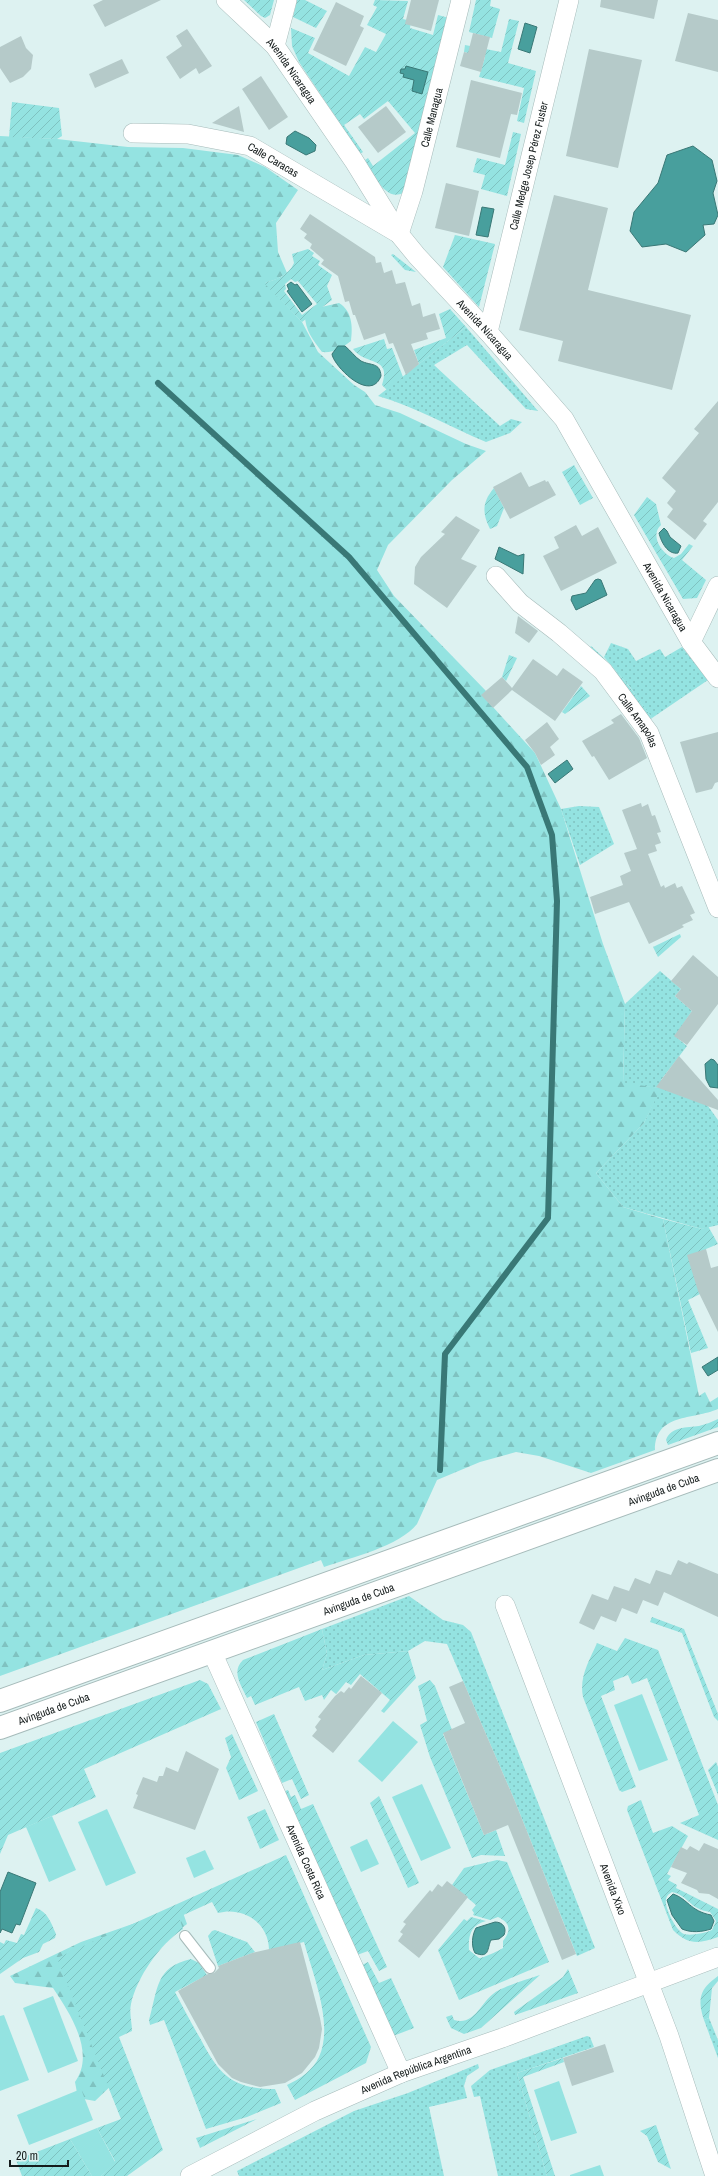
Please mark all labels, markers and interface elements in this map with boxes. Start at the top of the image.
street label: Avenida Nicaragua [263,34,320,106]
street label: Calle Managua [417,86,446,149]
street label: Calle Medge Josep Pérez Fuster [506,100,551,231]
street label: Calle Caracas [245,139,302,180]
street label: Avenida Nicaragua [453,295,516,363]
street label: Avenida Nicaragua [640,559,690,634]
street label: Calle Amapolas [615,690,661,750]
street label: Avinguda de Cuba [625,1470,701,1509]
street label: Avinguda de Cuba [320,1580,396,1619]
street label: Avinguda de Cuba [15,1689,91,1728]
street label: Avenida Costa Rica [283,1821,329,1901]
street label: Avenida Xixo [597,1861,629,1917]
street label: Avenida República Argentina [357,2042,473,2097]
scale bar [10,2142,68,2168]
text: 20 m [16,2148,38,2164]

